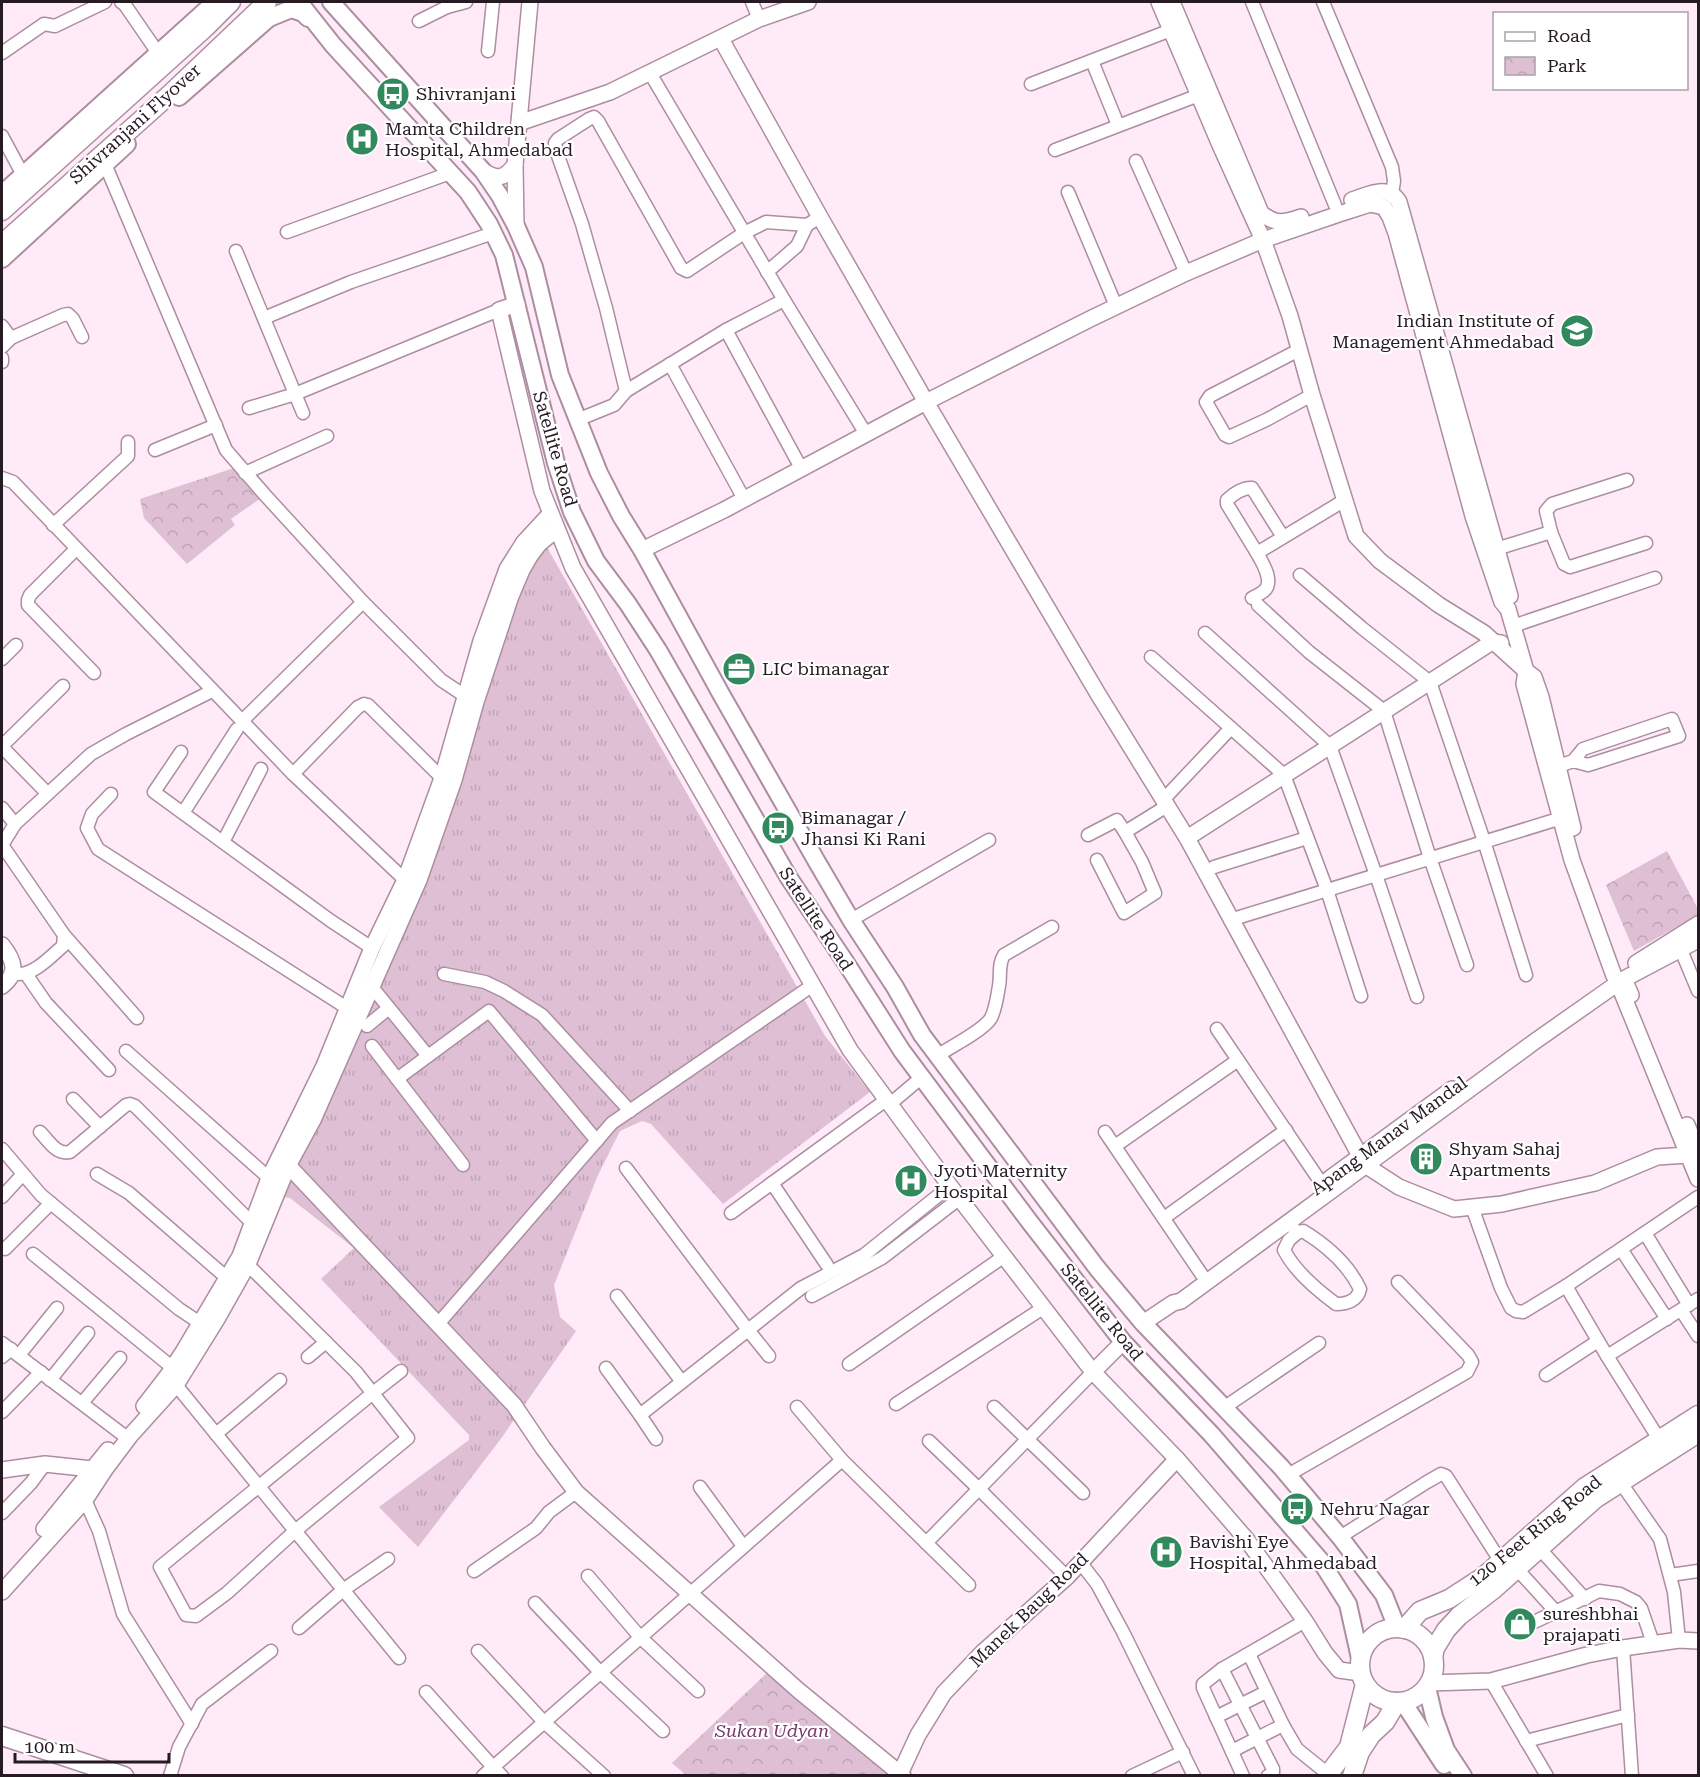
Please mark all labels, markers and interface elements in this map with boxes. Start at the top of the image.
legend [1493,12,1688,90]
text: Road [1547,25,1592,46]
text: Park [1547,55,1587,76]
street label: Shivranjani Flyover [65,59,205,188]
bus stop icon: Shivranjani [375,76,411,112]
place label: Shivranjani [416,83,516,104]
place label: Mamta Children Hospital, Ahmedabad [385,118,573,160]
hospital icon: Mamta Children Hospital, Ahmedabad [344,121,380,157]
place label: Indian Institute of Management Ahmedabad [1332,310,1555,352]
school or university icon: Indian Institute of Management Ahmedabad [1559,313,1595,349]
street label: Satellite Road [529,389,582,509]
office icon: LIC bimanagar [721,651,757,687]
place label: LIC bimanagar [762,658,889,679]
place label: Bimanagar / Jhansi Ki Rani [801,807,926,849]
bus stop icon: Bimanagar / Jhansi Ki Rani [760,810,796,846]
street label: Satellite Road [775,863,858,975]
street label: Apang Manav Mandal [1306,1072,1471,1199]
place label: Shyam Sahaj Apartments [1449,1138,1560,1180]
building icon: Shyam Sahaj Apartments [1408,1141,1444,1177]
place label: Jyoti Maternity Hospital [934,1160,1068,1202]
hospital icon: Jyoti Maternity Hospital [893,1163,929,1199]
street label: Satellite Road [1057,1259,1148,1365]
street label: 120 Feet Ring Road [1464,1470,1606,1591]
bus stop icon: Nehru Nagar [1279,1491,1315,1527]
place label: Nehru Nagar [1320,1498,1430,1519]
place label: Bavishi Eye Hospital, Ahmedabad [1189,1531,1377,1573]
hospital icon: Bavishi Eye Hospital, Ahmedabad [1148,1534,1184,1570]
street label: Manek Baug Road [965,1548,1092,1671]
place label: sureshbhai prajapati [1543,1603,1639,1645]
shop icon: sureshbhai prajapati [1502,1606,1538,1642]
park label: Sukan Udyan [714,1720,829,1741]
scale bar [15,1726,170,1764]
text: 100 m [24,1736,75,1757]

